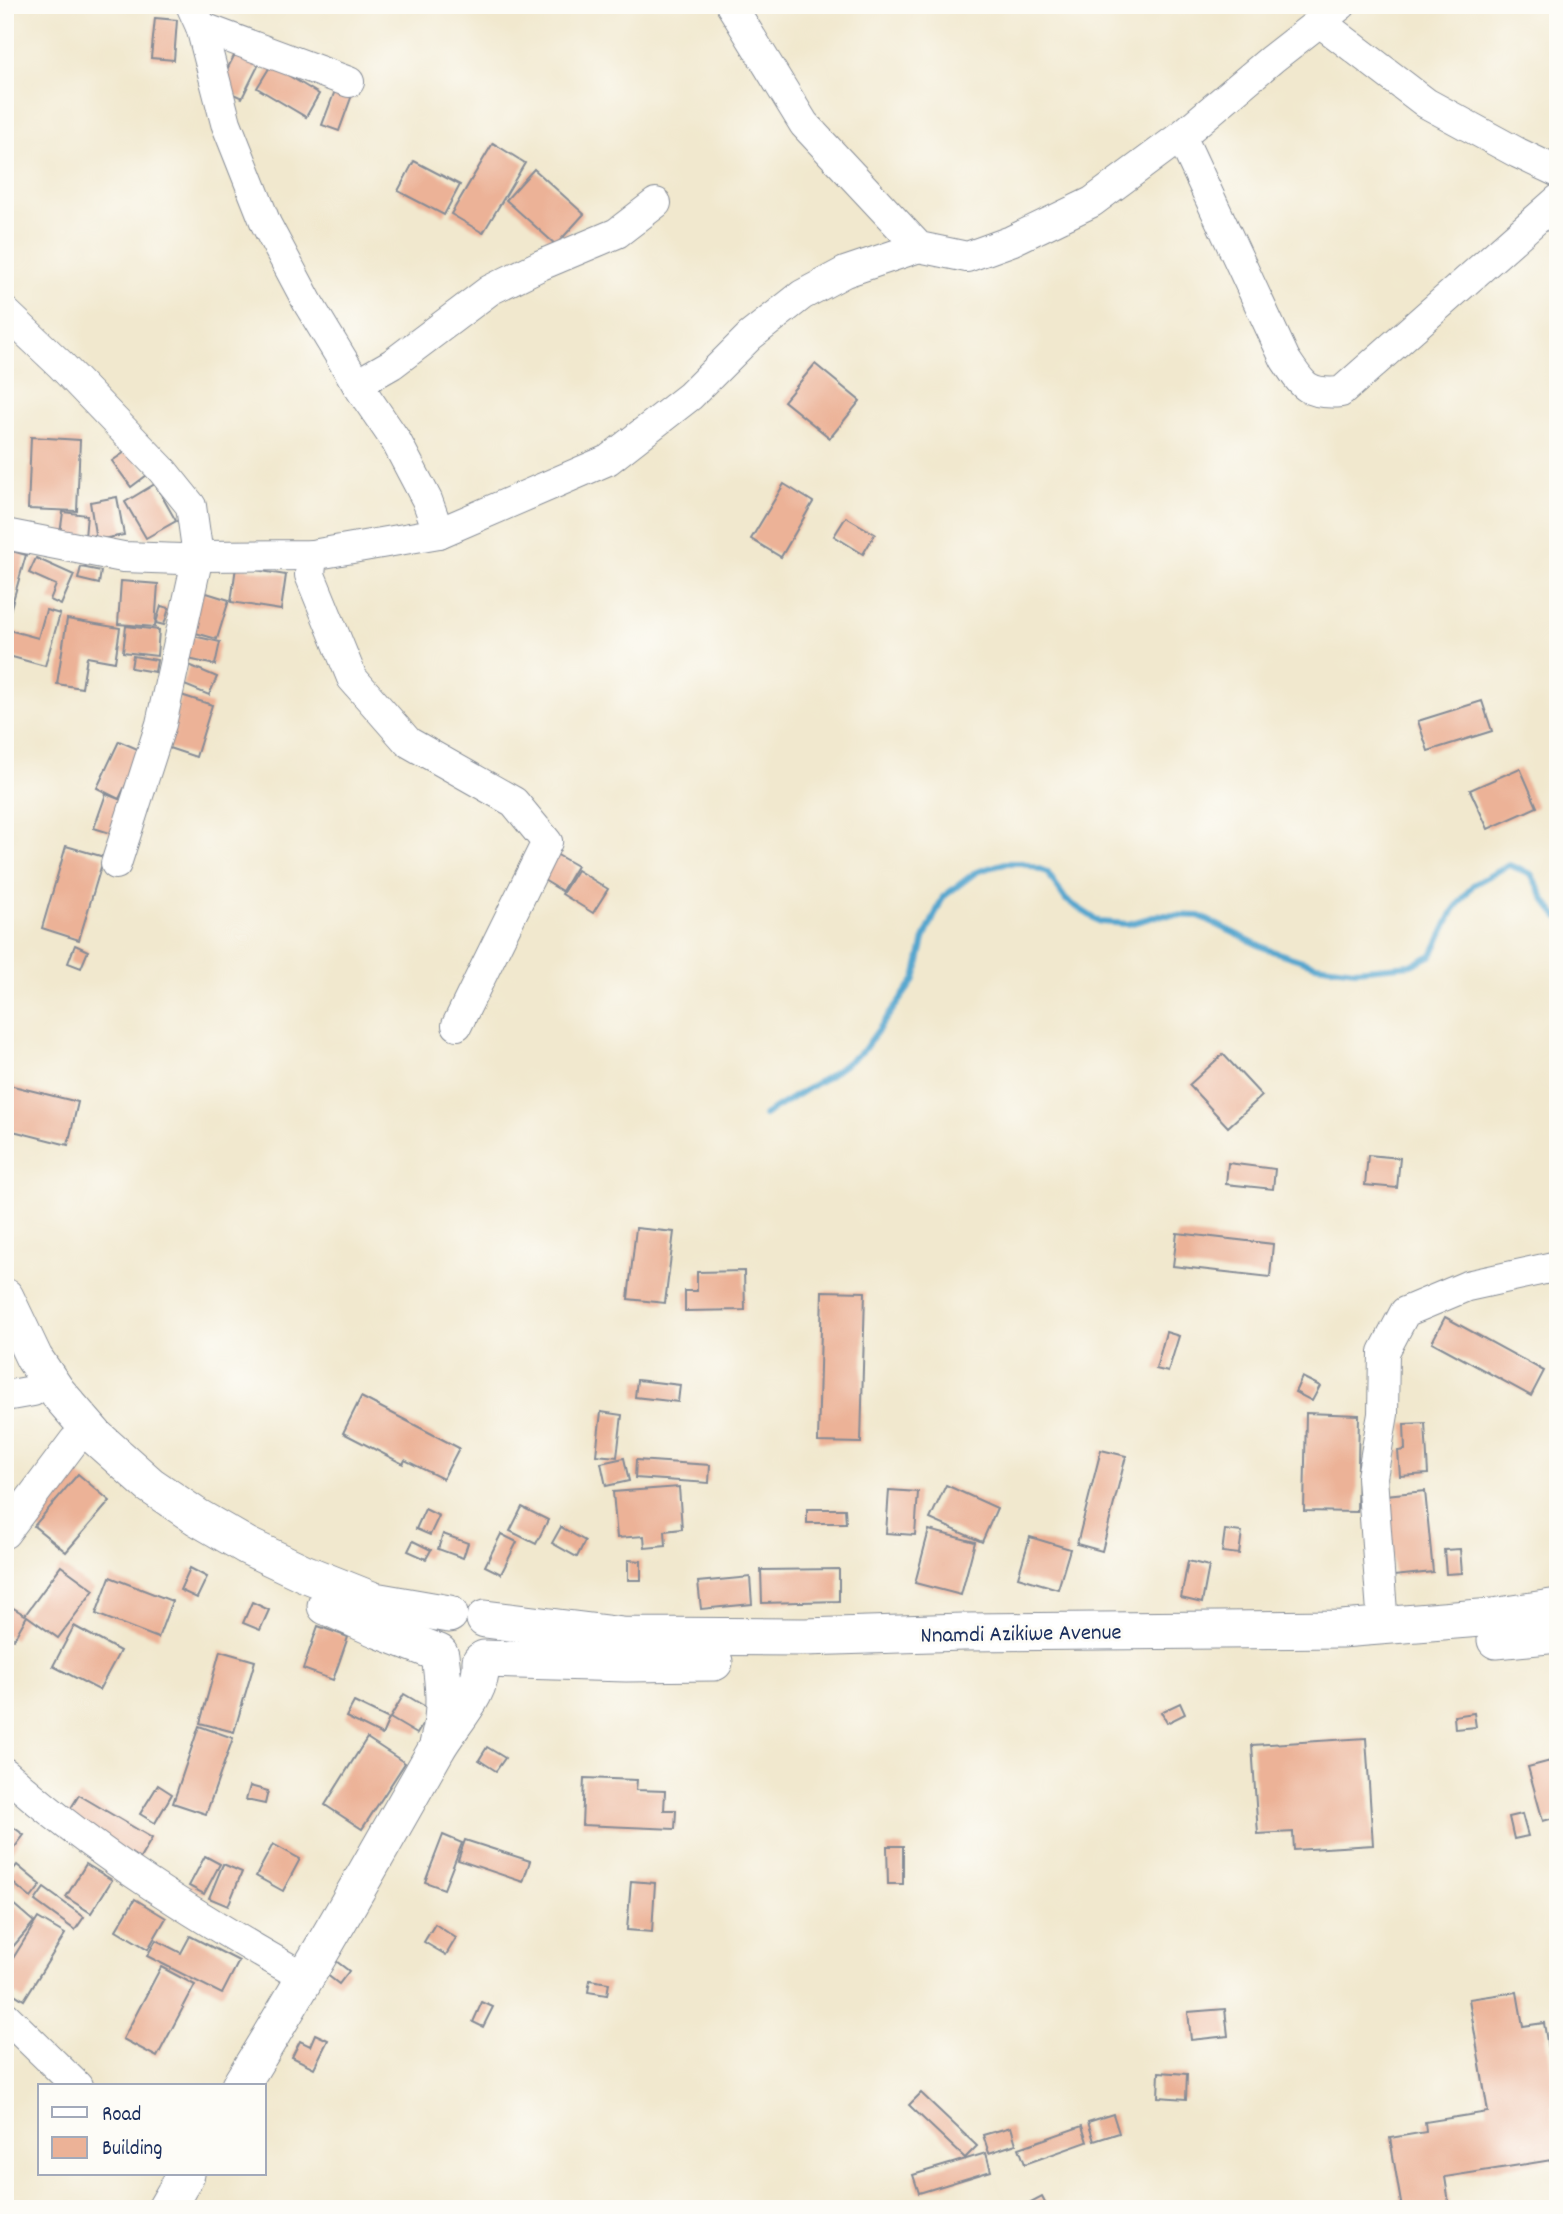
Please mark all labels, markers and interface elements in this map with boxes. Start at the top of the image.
street label: Nnamdi Azikiwe Avenue [920,1617,1122,1654]
legend [38,2084,266,2176]
text: Road [102,2101,141,2131]
text: Building [102,2135,162,2165]

